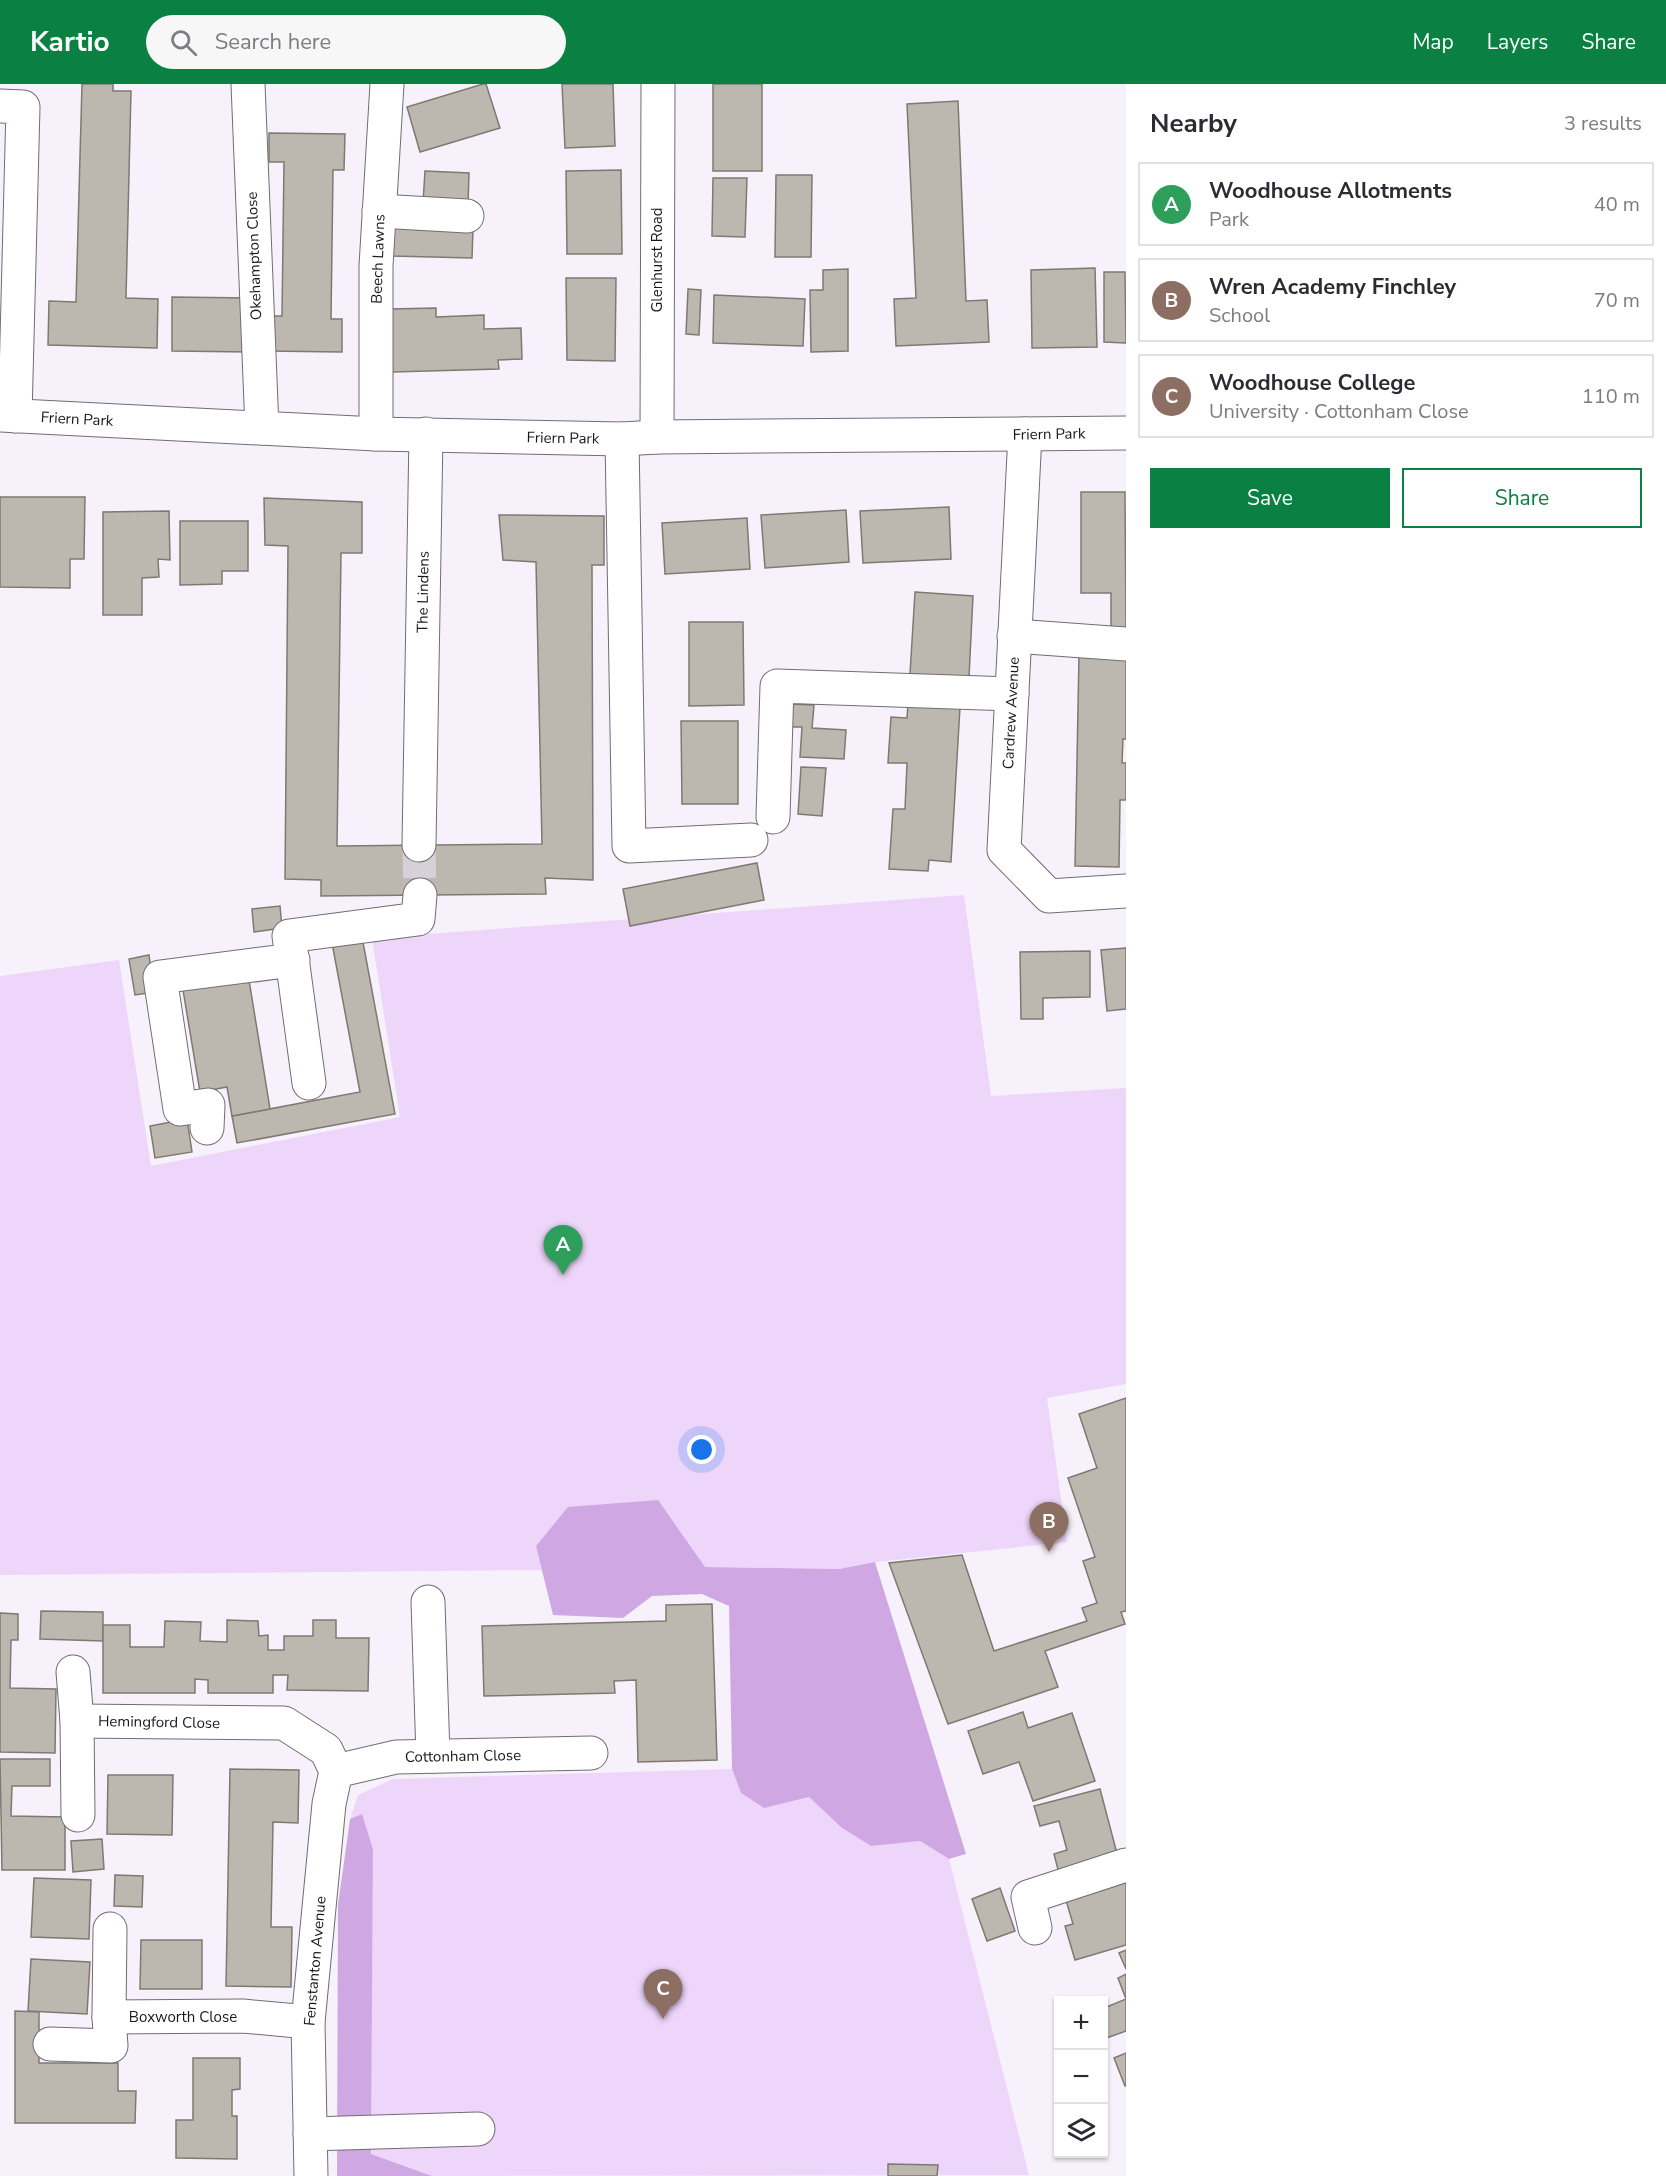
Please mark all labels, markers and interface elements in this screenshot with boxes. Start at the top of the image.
search box [146,15,566,69]
text: Kartio [30,23,110,61]
icon: search [167,26,200,59]
text: Search here [215,27,331,57]
text: Map [1412,28,1454,56]
text: Layers [1487,28,1548,56]
text: Share [1581,28,1636,56]
text: Nearby [1150,106,1237,141]
text: 3 results [1564,110,1642,137]
text: Woodhouse Allotments [1209,176,1452,206]
street label: Okehampton Close [242,191,266,321]
text: A [1164,191,1179,218]
text: 40 m [1594,191,1640,218]
text: Park [1209,206,1249,233]
street label: Glenhurst Road [647,207,667,313]
street label: Beech Lawns [366,214,390,304]
text: Wren Academy Finchley [1209,272,1456,302]
text: B [1165,287,1178,314]
text: 70 m [1594,287,1640,314]
text: School [1209,302,1270,329]
text: Woodhouse College [1209,368,1415,398]
text: C [1165,383,1178,410]
text: 110 m [1582,383,1640,410]
text: University · Cottonham Close [1209,398,1469,425]
street label: Friern Park [40,407,114,431]
street label: Friern Park [1013,423,1086,445]
street label: Friern Park [527,427,600,449]
button: Save [1150,468,1390,528]
button: Share [1402,468,1642,528]
street label: The Lindens [412,551,434,633]
street label: Cardrew Avenue [998,656,1024,770]
pin: A [544,1226,582,1275]
your location [687,1435,716,1464]
pin: B [1030,1502,1068,1552]
street label: Hemingford Close [98,1711,220,1733]
street label: Cottonham Close [405,1745,521,1767]
street label: Fenstanton Avenue [299,1895,331,2027]
pin: C [644,1970,682,2019]
map controls [1054,1996,1108,2158]
button: + [1054,1996,1108,2050]
street label: Boxworth Close [129,2007,237,2027]
button: − [1054,2050,1108,2104]
button: layers [1054,2104,1108,2158]

